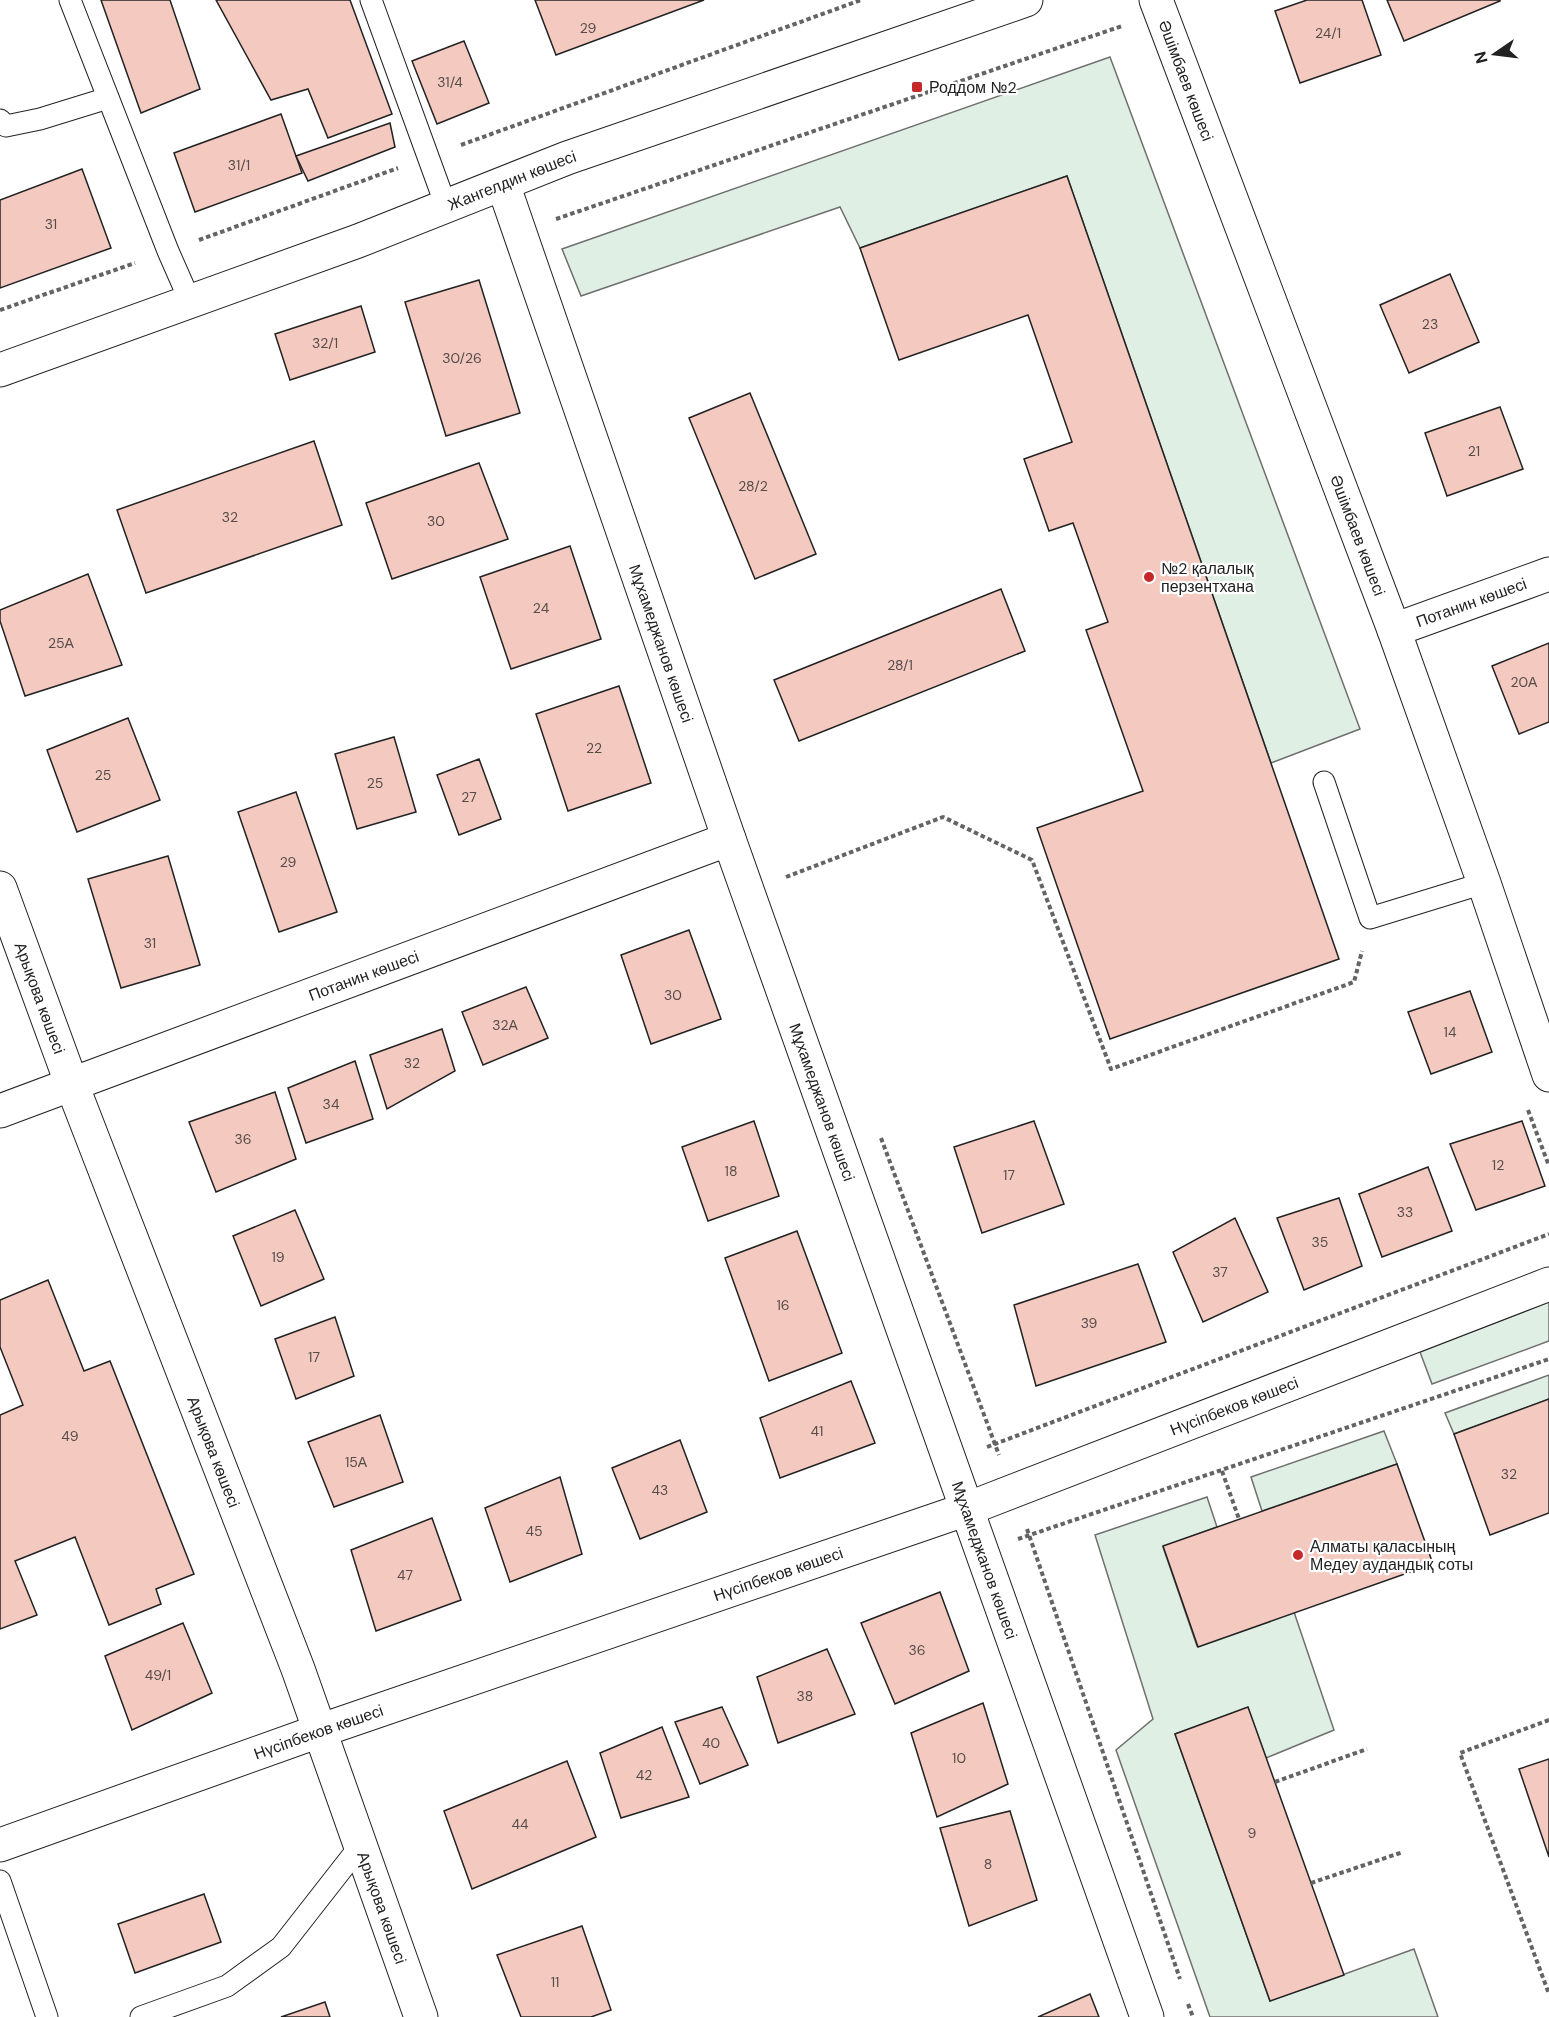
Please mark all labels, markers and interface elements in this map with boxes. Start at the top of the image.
street label: Әшімбаев көшесі [1154,17,1219,144]
house number: 29 [580,19,597,37]
house number: 24/1 [1315,24,1341,42]
north arrow [1465,24,1525,84]
text: N [1469,49,1493,66]
house number: 31/4 [437,73,463,91]
place label: Роддом №2 [929,77,1017,98]
marker: Роддом №2 [910,80,924,94]
street label: Жангелдин көшесі [444,145,579,215]
house number: 31/1 [228,156,250,174]
house number: 31 [45,215,57,233]
house number: 23 [1422,315,1438,333]
house number: 32/1 [312,334,338,352]
house number: 30/26 [442,349,482,367]
house number: 21 [1468,442,1480,460]
street label: Әшімбаев көшесі [1326,472,1391,599]
house number: 28/2 [738,477,768,495]
house number: 32 [222,508,238,526]
house number: 30 [427,512,445,530]
place label: №2 қалалық перзентхана [1161,558,1255,597]
street label: Мұхамеджанов көшесі [624,561,699,725]
marker: №2 қалалық перзентхана [1142,570,1156,584]
street label: Потанин көшесі [1413,573,1529,632]
house number: 24 [533,599,550,617]
house number: 25А [48,634,75,652]
house number: 28/1 [887,656,913,674]
house number: 20А [1511,673,1538,691]
house number: 22 [586,739,602,757]
house number: 25 [95,766,111,784]
house number: 25 [367,774,383,792]
house number: 27 [461,788,477,806]
house number: 29 [280,853,297,871]
house number: 31 [144,934,156,952]
street label: Арықова көшесі [10,939,70,1057]
street label: Потанин көшесі [305,945,422,1006]
house number: 30 [664,986,682,1004]
house number: 32А [492,1016,518,1034]
street label: Мұхамеджанов көшесі [785,1020,860,1184]
house number: 14 [1444,1023,1457,1041]
house number: 32 [404,1054,420,1072]
house number: 34 [323,1095,340,1113]
house number: 36 [234,1130,252,1148]
house number: 12 [1492,1156,1504,1174]
house number: 18 [725,1162,737,1180]
house number: 17 [1003,1166,1015,1184]
house number: 33 [1397,1203,1413,1221]
house number: 35 [1312,1233,1328,1251]
house number: 19 [271,1248,285,1266]
house number: 37 [1212,1263,1228,1281]
house number: 16 [776,1296,790,1314]
house number: 39 [1081,1314,1098,1332]
house number: 17 [308,1348,320,1366]
street label: Нүсіпбеков көшесі [1167,1372,1301,1440]
street label: Арықова көшесі [183,1393,245,1510]
house number: 41 [811,1422,823,1440]
house number: 49 [61,1427,79,1445]
house number: 15А [345,1453,368,1471]
house number: 32 [1501,1465,1517,1483]
street label: Мұхамеджанов көшесі [947,1478,1023,1642]
house number: 43 [652,1481,668,1499]
house number: 45 [525,1522,543,1540]
place label: Алматы қаласының Медеу аудандық соты [1310,1536,1473,1575]
street label: Нүсіпбеков көшесі [710,1542,846,1606]
marker: Алматы қаласының Медеу аудандық соты [1291,1548,1305,1562]
house number: 47 [397,1566,413,1584]
house number: 36 [908,1641,926,1659]
house number: 49/1 [145,1666,171,1684]
house number: 38 [797,1687,813,1705]
street label: Нүсіпбеков көшесі [251,1699,386,1764]
house number: 40 [702,1734,720,1752]
house number: 10 [952,1749,966,1767]
house number: 42 [636,1766,652,1784]
house number: 44 [512,1815,529,1833]
house number: 9 [1248,1824,1257,1842]
street label: Арықова көшесі [353,1849,412,1967]
house number: 8 [984,1855,992,1873]
house number: 11 [551,1973,559,1991]

